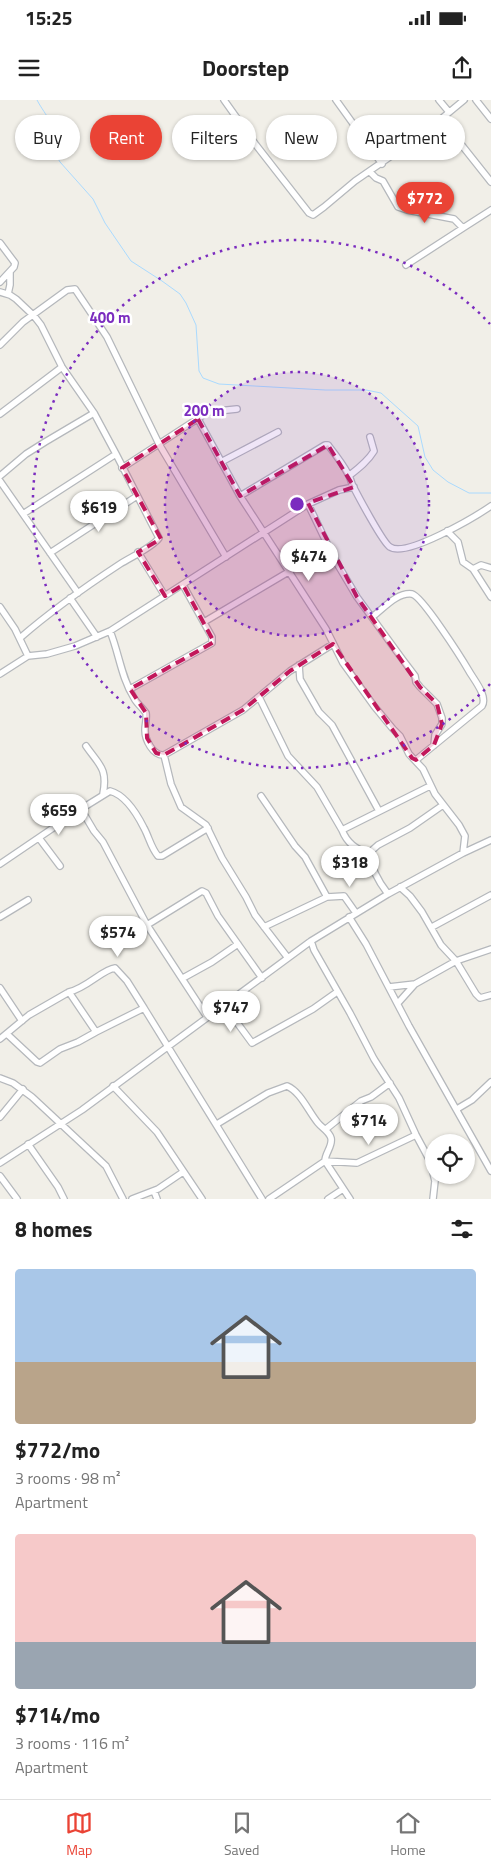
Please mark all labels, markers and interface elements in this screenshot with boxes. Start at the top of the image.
text: 15:25 [25,3,72,32]
text: Doorstep [202,51,289,85]
icon: menu [15,54,43,82]
icon: share [448,54,476,82]
chip: Buy [15,115,80,160]
chip: Rent [90,115,162,160]
chip: Filters [172,115,256,160]
chip: New [266,115,337,160]
chip: Apartment [347,115,465,160]
pin: $772 [395,182,455,224]
text: $772 [407,186,443,210]
text: 400 m [89,306,131,329]
text: 200 m [183,399,225,422]
pin: $619 [69,490,129,533]
text: $619 [81,495,117,519]
centre of rings [288,495,306,513]
pin: $474 [279,540,339,582]
text: $474 [291,544,327,568]
pin: $659 [29,794,89,836]
text: $659 [41,798,77,822]
pin: $318 [320,846,380,888]
text: $318 [332,850,368,874]
pin: $574 [88,916,148,958]
text: $574 [100,920,136,944]
pin: $747 [201,990,261,1033]
text: $747 [213,995,249,1019]
pin: $714 [339,1104,399,1146]
text: $714 [351,1108,387,1132]
map controls [425,1134,475,1184]
button: locate [425,1134,475,1184]
text: 8 homes [15,1213,92,1245]
icon: filters [448,1215,476,1243]
icon: home [201,1302,291,1392]
text: $772/mo [15,1434,100,1466]
text: 3 rooms · 98 m² [15,1466,120,1490]
text: Apartment [15,1490,88,1514]
icon: home [201,1567,291,1657]
text: $714/mo [15,1699,100,1731]
text: 3 rooms · 116 m² [15,1731,129,1755]
text: Apartment [15,1755,88,1779]
tab: Map [65,1809,93,1860]
tab: Saved [224,1809,260,1860]
tab: Home [390,1809,426,1860]

